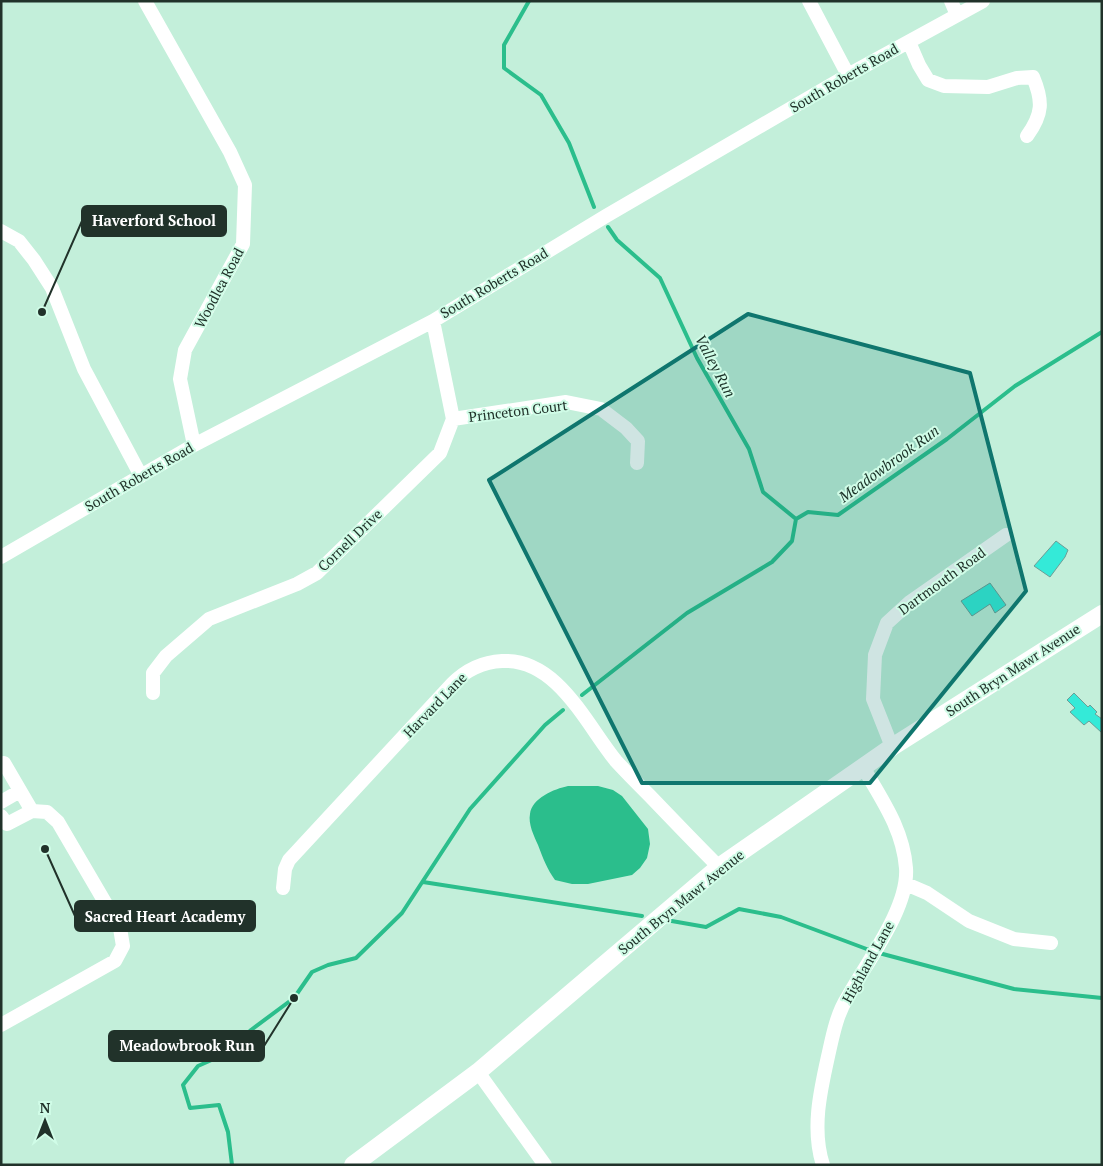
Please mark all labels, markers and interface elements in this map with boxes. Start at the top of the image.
street label: South Roberts Road [786,39,902,116]
callout: Haverford School [82,206,226,236]
text: Haverford School [92,210,216,230]
street label: South Roberts Road [436,243,551,322]
street label: Woodlea Road [189,244,248,331]
water label: Valley Run [691,330,741,401]
street label: Princeton Court [468,395,569,426]
water label: Meadowbrook Run [833,420,943,507]
street label: South Roberts Road [81,438,197,515]
street label: Cornell Drive [313,504,386,575]
street label: Dartmouth Road [894,542,989,619]
street label: South Bryn Mawr Avenue [942,619,1084,720]
street label: Harvard Lane [399,668,471,741]
street label: South Bryn Mawr Avenue [614,845,748,958]
callout: Sacred Heart Academy [75,901,255,931]
text: Sacred Heart Academy [85,906,246,926]
street label: Highland Lane [837,917,898,1006]
callout: Meadowbrook Run [109,1031,264,1061]
text: Meadowbrook Run [119,1035,255,1055]
north arrow [20,1096,70,1146]
text: N [40,1098,51,1117]

